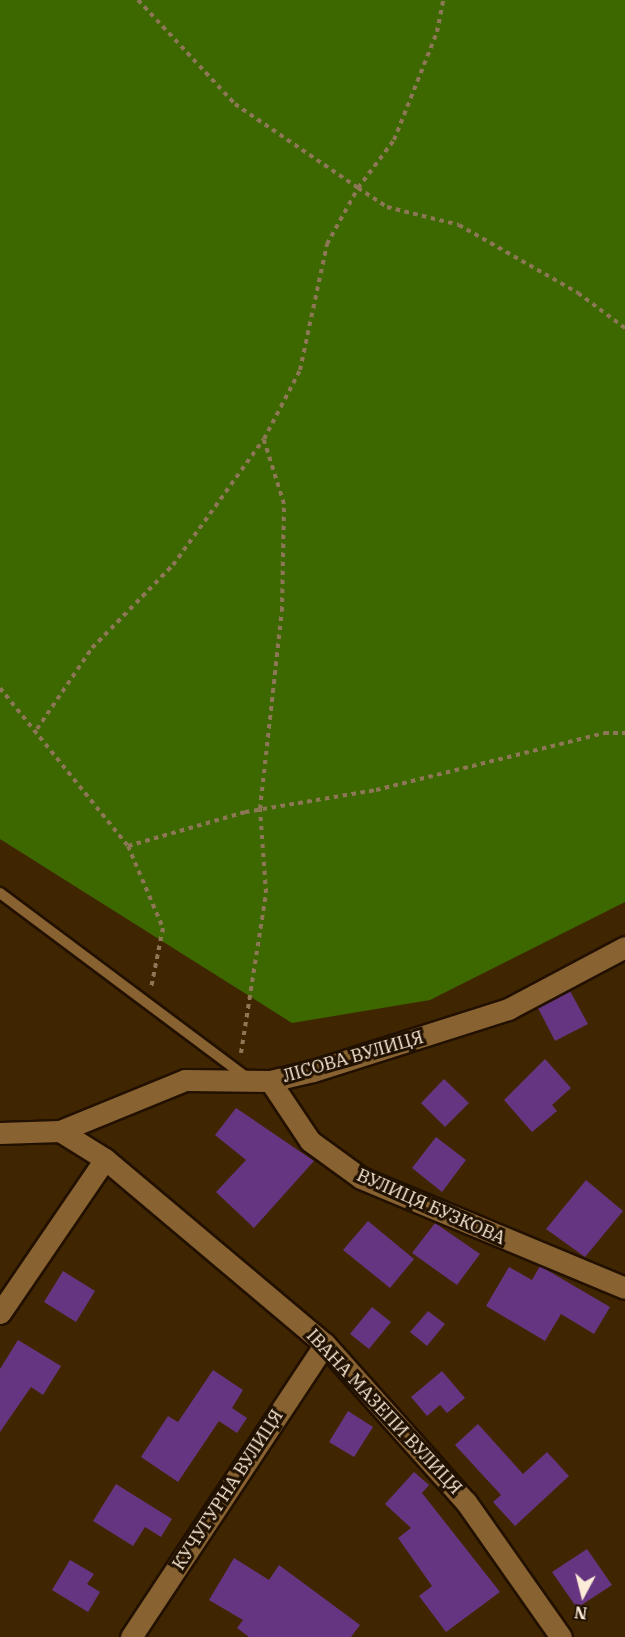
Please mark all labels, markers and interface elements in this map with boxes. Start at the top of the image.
street label: ЛІСОВА ВУЛИЦЯ [280,1027,426,1087]
street label: ВУЛИЦЯ БУЗКОВА [353,1165,509,1249]
street label: ІВАНА МАЗЕПИ ВУЛИЦЯ [302,1325,466,1499]
street label: КУЧУГУРНА ВУЛИЦЯ [168,1406,288,1574]
north arrow [553,1565,613,1625]
text: N [573,1602,588,1624]

